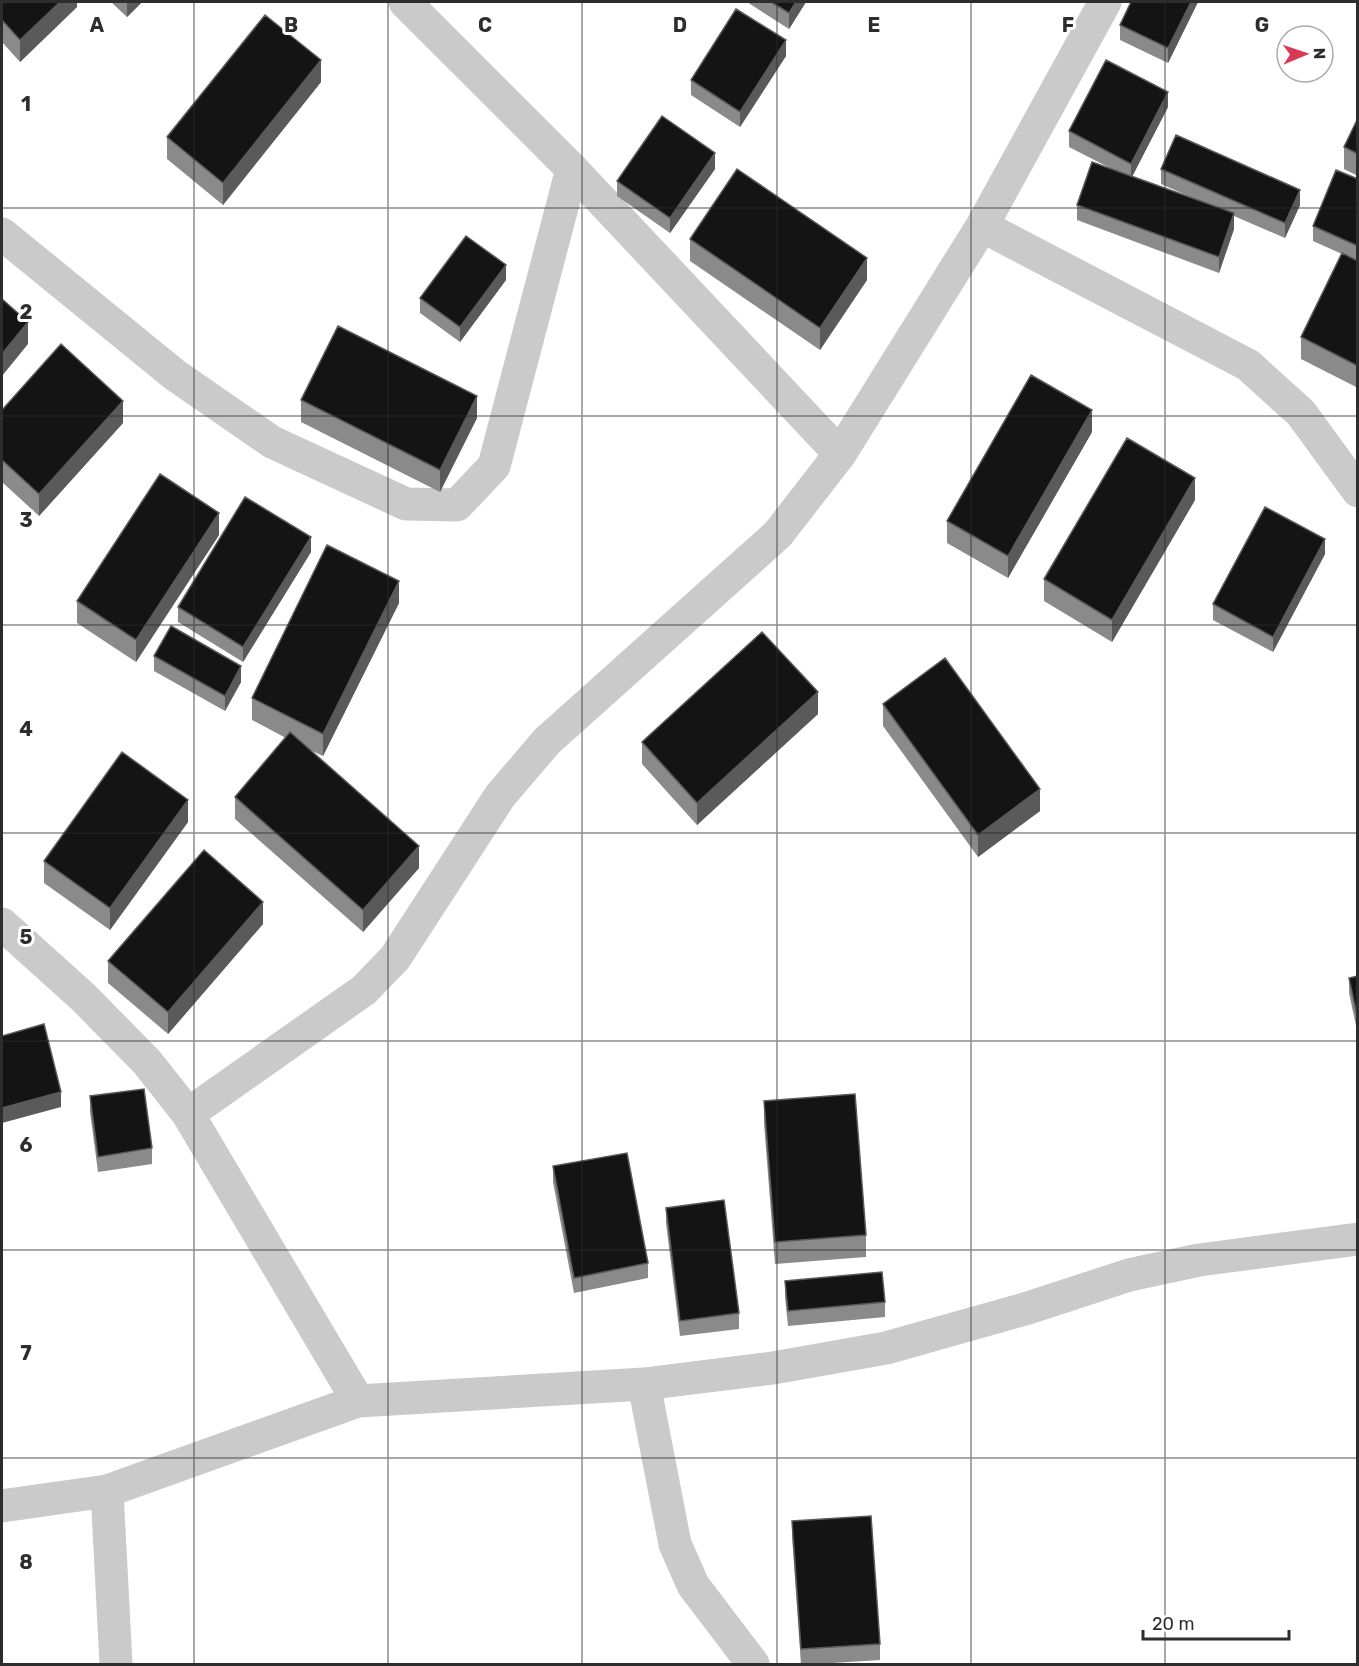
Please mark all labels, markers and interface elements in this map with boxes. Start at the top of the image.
text: A [90,13,105,37]
text: B [284,13,298,37]
text: C [478,13,492,37]
text: D [673,13,687,37]
text: E [868,13,880,37]
text: F [1062,13,1074,37]
text: G [1255,13,1269,37]
north arrow [1275,24,1335,84]
text: N [1310,47,1329,60]
text: 1 [21,92,31,116]
text: 2 [20,300,33,324]
text: 3 [19,508,33,532]
text: 4 [19,717,33,741]
text: 5 [20,925,33,949]
text: 6 [19,1133,33,1157]
text: 7 [20,1341,32,1365]
text: 8 [19,1550,33,1574]
scale bar [1143,1603,1288,1641]
text: 20 m [1152,1613,1194,1635]

